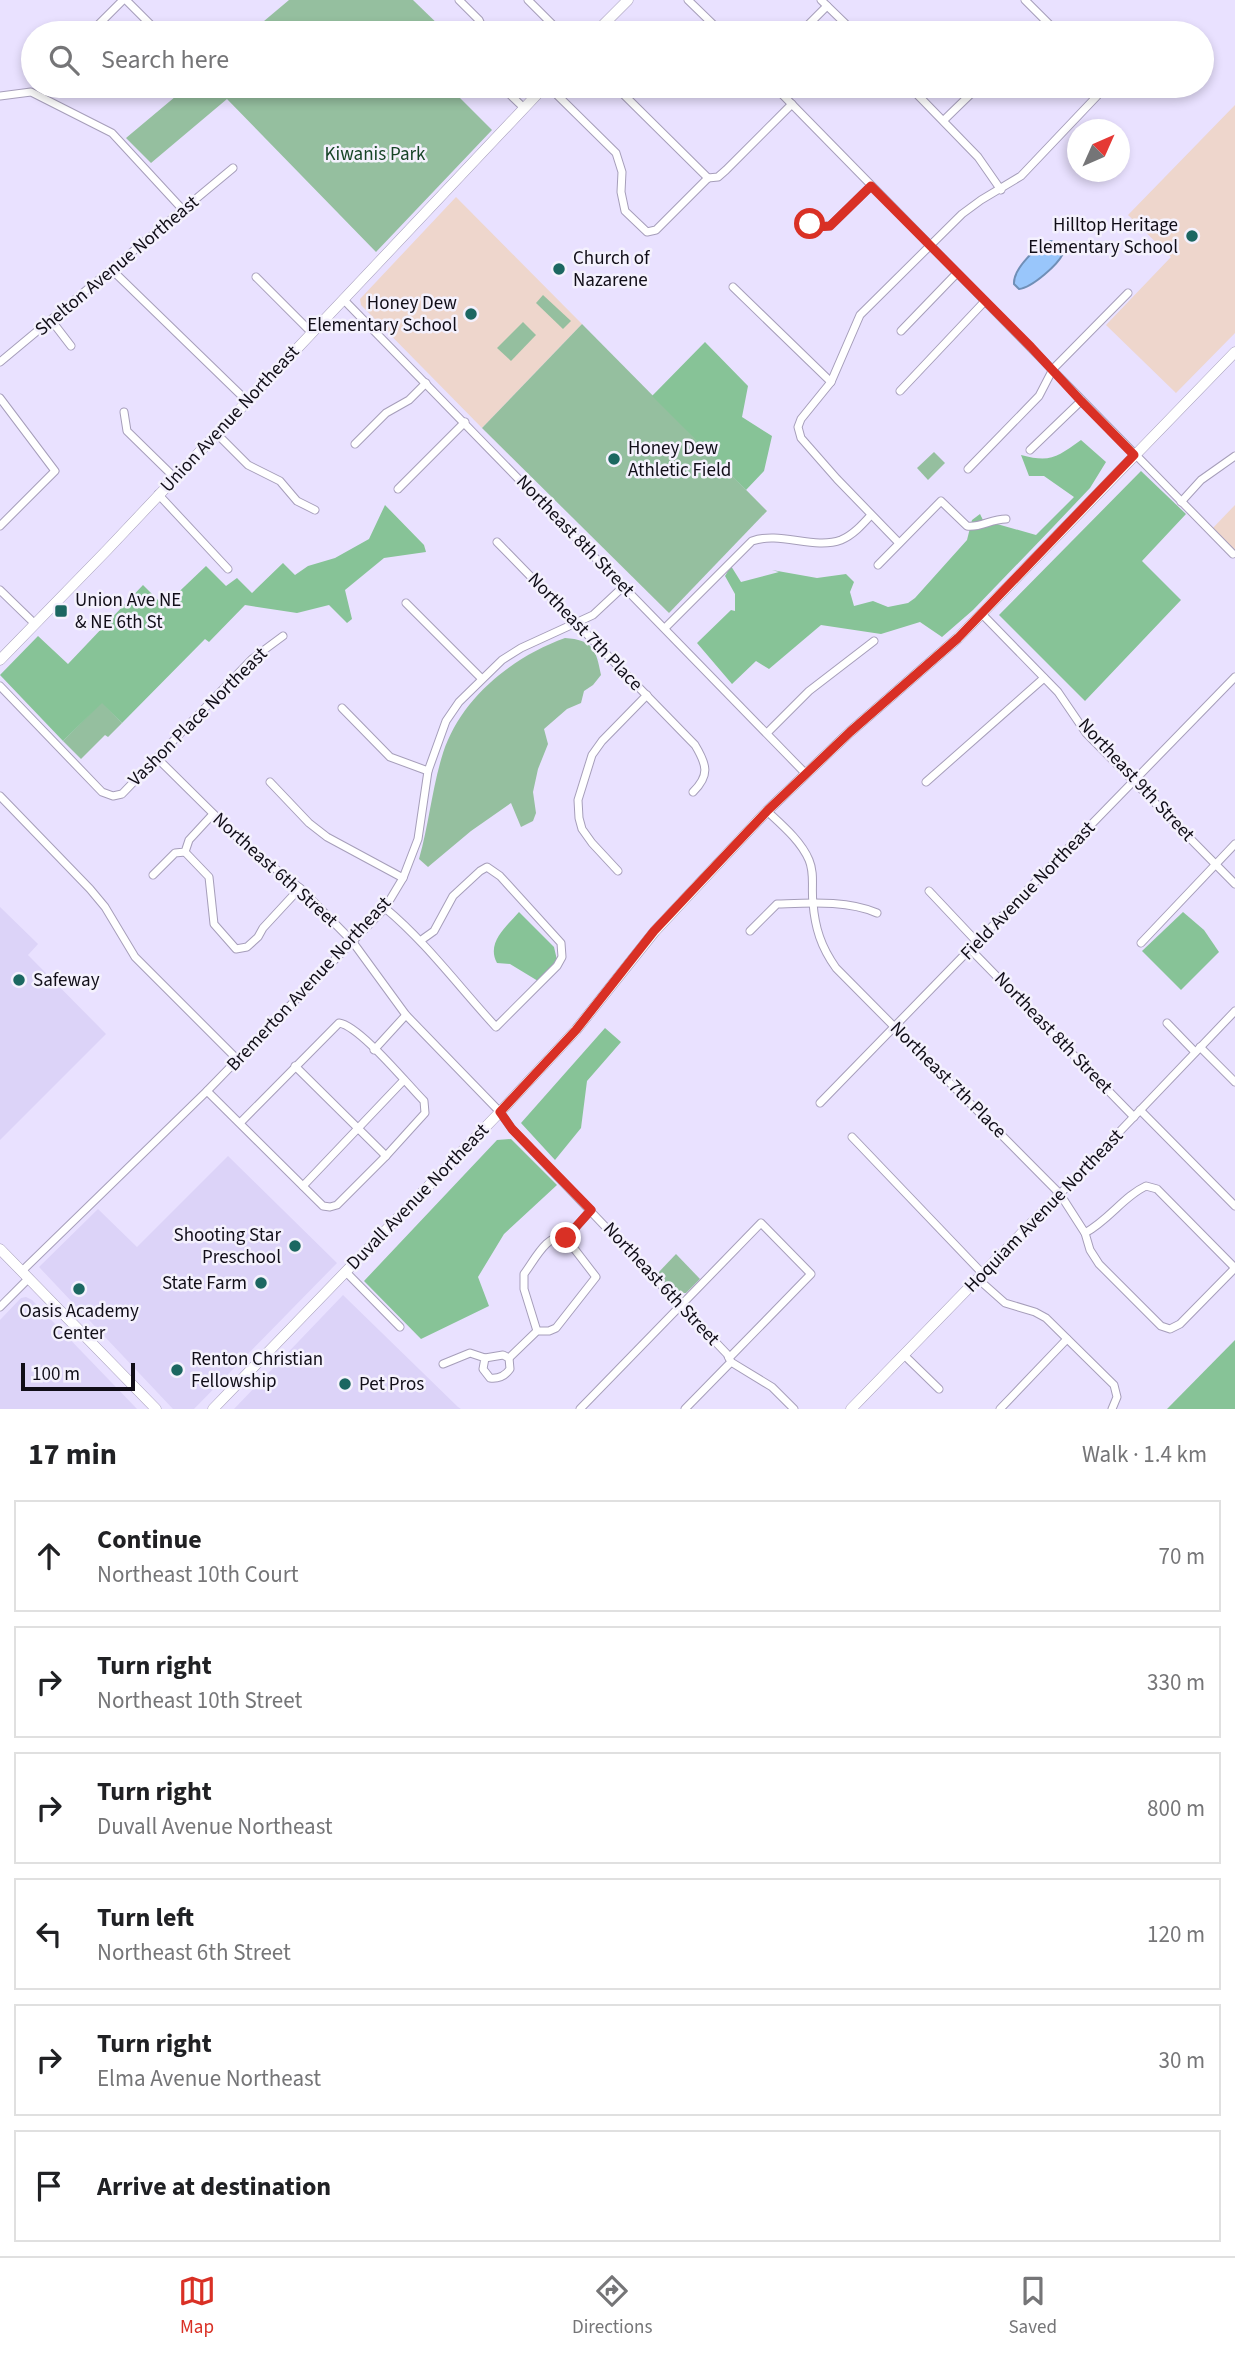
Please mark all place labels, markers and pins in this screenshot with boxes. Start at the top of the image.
place label: Hilltop Heritage Elementary School [1028,212,1178,261]
marker: Hilltop Heritage Elementary School [1184,228,1200,244]
place label: Church of Nazarene [573,245,651,294]
marker: Church of Nazarene [551,261,567,277]
place label: Honey Dew Elementary School [307,290,457,339]
marker: Honey Dew Elementary School [463,306,479,322]
place label: Honey Dew Athletic Field [628,435,731,484]
marker: Honey Dew Athletic Field [606,451,622,467]
place label: Union Ave NE & NE 6th St [75,587,181,636]
marker: Union Ave NE & NE 6th St [53,603,69,619]
place label: Safeway [33,967,100,994]
marker: Safeway [11,972,27,988]
place label: Shooting Star Preschool [174,1222,281,1271]
marker: Shooting Star Preschool [287,1238,303,1254]
place label: State Farm [162,1270,247,1297]
marker: State Farm [253,1275,269,1291]
marker: Oasis Academy Center [71,1281,87,1297]
place label: Oasis Academy Center [19,1298,139,1347]
place label: Renton Christian Fellowship [191,1346,323,1395]
marker: Renton Christian Fellowship [169,1362,185,1378]
place label: Pet Pros [359,1371,424,1398]
marker: Pet Pros [337,1376,353,1392]

